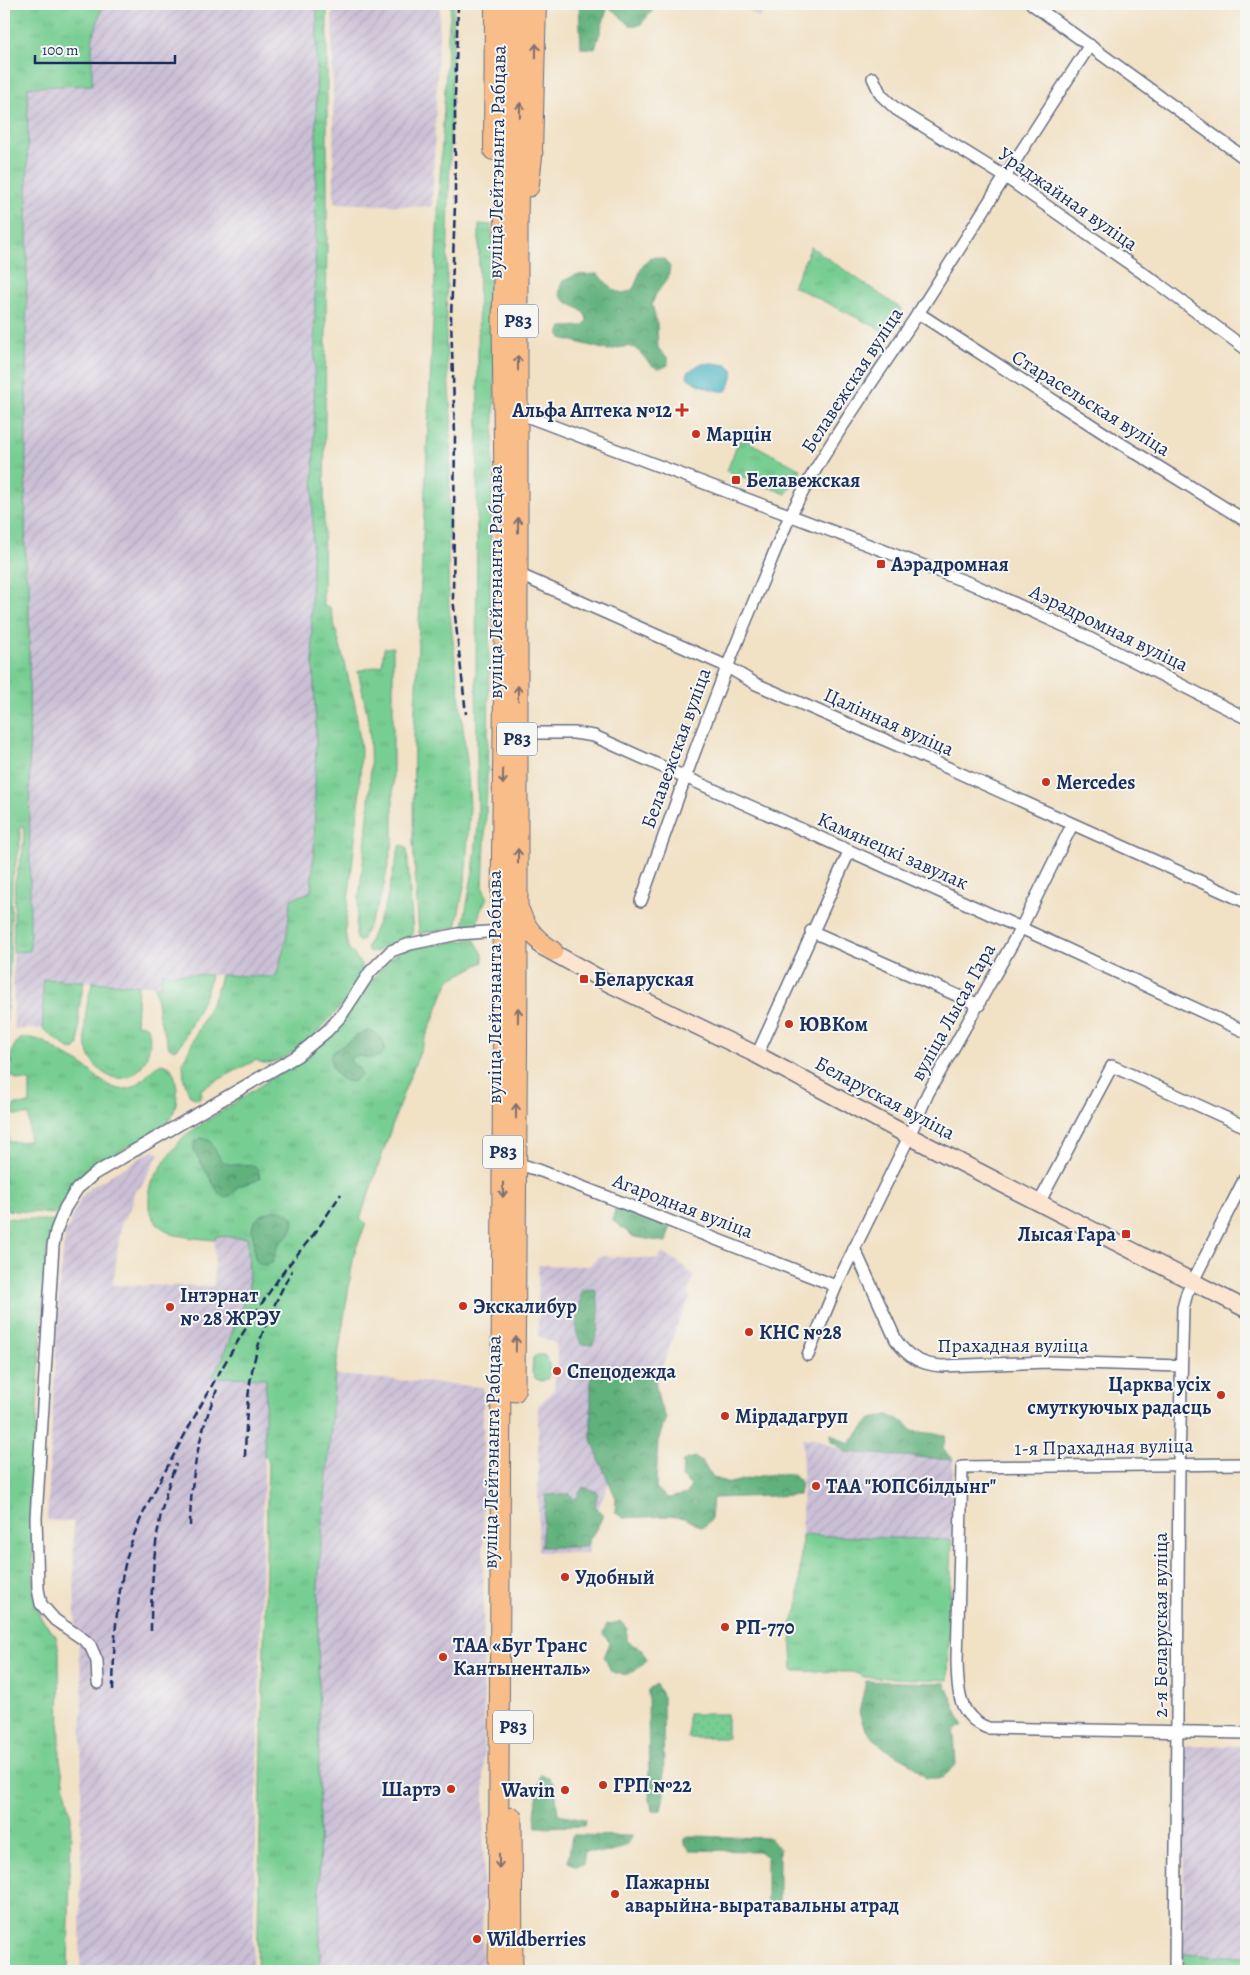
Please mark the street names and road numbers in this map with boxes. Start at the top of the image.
street label: вуліца Лейтэнанта Рабцава [481,44,513,279]
street label: Ураджайная вуліца [993,141,1144,258]
street label: Белавежская вуліца [795,301,910,458]
road number: Р83 [498,304,538,338]
street label: Старасельская вуліца [1006,343,1176,463]
street label: вуліца Лейтэнанта Рабцава [482,464,509,699]
street label: Аэрадромная вуліца [1024,577,1194,678]
street label: Белавежская вуліца [634,663,718,832]
street label: Цалінная вуліца [820,681,959,763]
road number: Р83 [497,722,537,756]
street label: Камянецкі завулак [813,806,973,896]
street label: вуліца Лейтэнанта Рабцава [481,869,508,1104]
street label: вуліца Лысая Гара [904,938,1002,1086]
street label: Беларуская вуліца [810,1050,960,1147]
road number: Р83 [483,1136,523,1168]
street label: Агародная вуліца [608,1166,758,1245]
street label: Прахадная вуліца [937,1332,1089,1359]
street label: вуліца Лейтэнанта Рабцава [476,1334,508,1569]
street label: 1-я Прахадная вуліца [1014,1432,1195,1462]
street label: 2-я Беларуская вуліца [1147,1532,1174,1718]
road number: Р83 [493,1710,533,1744]

